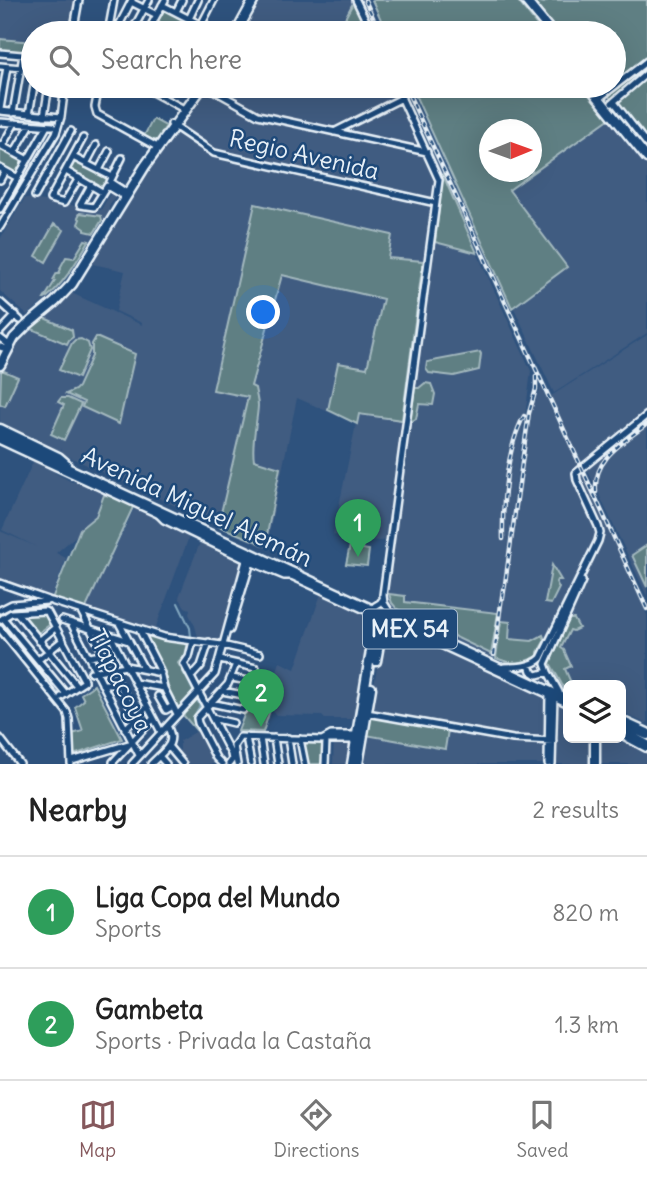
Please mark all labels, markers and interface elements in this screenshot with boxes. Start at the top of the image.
search box [21,21,626,98]
icon: search [45,41,83,79]
text: Search here [101,43,242,76]
north arrow [479,119,542,182]
street label: Regio Avenida [227,122,382,186]
your location [246,295,280,329]
street label: Avenida Miguel Alemán [77,439,318,573]
pin: 1 [335,499,381,557]
road number: MEX 54 [363,610,457,649]
street label: Tlapacoya [82,624,160,737]
pin: 2 [238,669,284,727]
map controls [563,680,626,743]
button: layers [563,680,626,743]
text: Nearby [28,791,128,829]
text: 2 results [533,795,619,824]
text: Liga Copa del Mundo [95,881,340,914]
text: 1 [46,898,56,927]
text: 820 m [552,898,619,927]
text: Sports [95,914,161,943]
text: Gambeta [95,993,203,1026]
text: 2 [45,1010,57,1039]
text: 1.3 km [555,1010,619,1039]
text: Sports · Privada la Castaña [95,1026,372,1055]
tab: Map [79,1096,117,1162]
tab: Directions [274,1096,359,1162]
tab: Saved [516,1096,568,1162]

